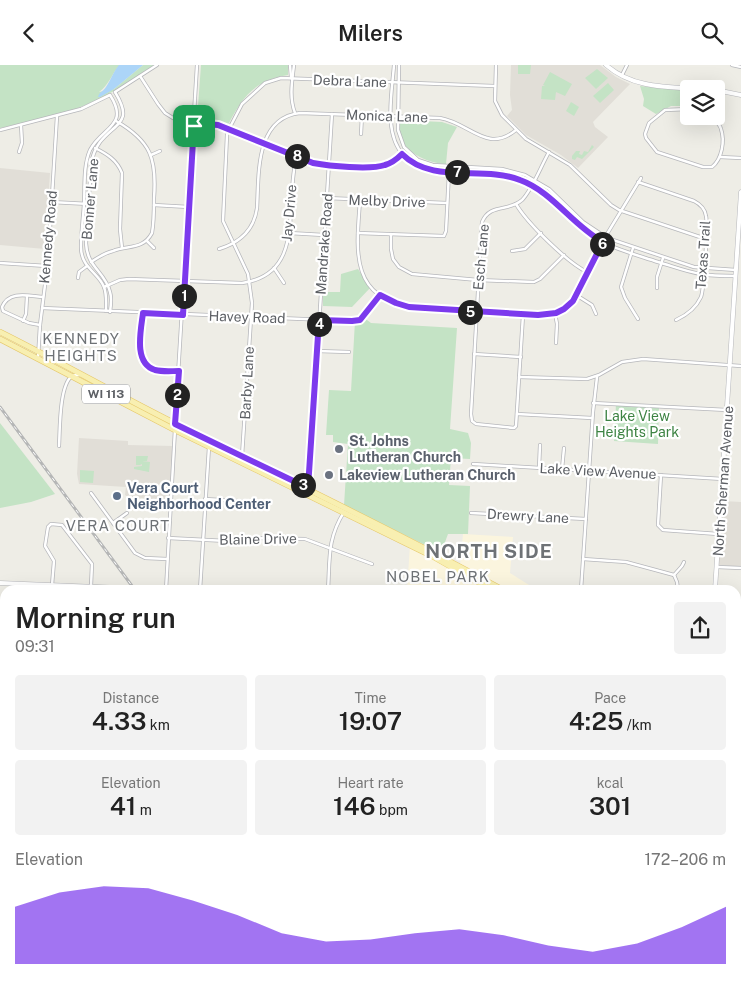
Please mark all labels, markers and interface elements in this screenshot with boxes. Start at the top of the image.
icon: back [15,19,43,47]
icon: search [698,19,726,47]
text: Milers [338,20,403,46]
street label: Debra Lane [313,72,387,90]
map controls [680,80,725,125]
button: layers [680,80,725,125]
pin [173,105,215,147]
street label: Monica Lane [346,107,428,125]
icon: arrive [180,112,208,140]
pin: 8 [284,143,310,169]
text: 8 [293,148,302,164]
street label: Bonner Lane [78,157,102,241]
pin: 7 [444,159,470,185]
text: 7 [453,164,462,180]
street label: Jay Drive [279,184,299,242]
street label: Kennedy Road [36,190,60,284]
street label: Melby Drive [348,192,426,210]
street label: Mandrake Road [312,193,336,295]
street label: Texas Trail [693,220,713,290]
street label: Esch Lane [470,223,492,291]
pin: 6 [590,231,614,257]
text: 6 [598,236,607,252]
pin: 1 [172,283,196,309]
text: 1 [182,288,188,304]
pin: 5 [458,299,482,325]
text: 5 [466,304,475,320]
street label: Havey Road [208,308,286,326]
pin: 4 [306,311,332,337]
text: 4 [315,316,324,332]
district label: KENNEDY HEIGHTS [42,330,120,364]
street label: Barby Lane [237,346,257,420]
pin: 2 [164,383,190,407]
road number: WI 113 [82,385,130,403]
text: 2 [173,387,182,403]
street label: North Sherman Avenue [710,405,736,557]
park label: Lake View Heights Park [595,408,679,440]
place label: St. Johns Lutheran Church [349,433,461,465]
marker: St. Johns Lutheran Church [333,443,345,455]
street label: Lake View Avenue [539,460,657,482]
place label: Lakeview Lutheran Church [339,467,516,483]
marker: Lakeview Lutheran Church [323,469,335,481]
pin: 3 [290,473,316,497]
text: 3 [299,477,308,493]
place label: Vera Court Neighborhood Center [127,480,271,512]
marker: Vera Court Neighborhood Center [111,490,123,502]
street label: Drewry Lane [487,506,569,526]
district label: VERA COURT [66,517,170,534]
street label: Blaine Drive [219,530,297,548]
district label: NORTH SIDE [425,540,553,562]
district label: NOBEL PARK [386,568,490,585]
text: Morning run [15,601,176,634]
button: share [674,602,726,654]
text: 09:31 [15,637,55,656]
text: Distance [102,690,159,706]
text: Time [355,690,386,706]
text: Pace [594,690,626,706]
text: 4.33 [92,706,146,736]
text: 19:07 [339,706,402,736]
text: 4:25 [569,706,623,736]
text: km [146,717,170,733]
text: /km [623,717,652,733]
text: Elevation [101,775,161,791]
text: Heart rate [337,775,404,791]
text: kcal [597,775,624,791]
text: 41 [110,791,136,821]
text: 146 [333,791,376,821]
text: 301 [589,791,631,821]
text: m [136,802,152,818]
text: bpm [376,802,408,818]
text: Elevation [15,850,83,869]
text: 172–206 m [644,850,726,869]

